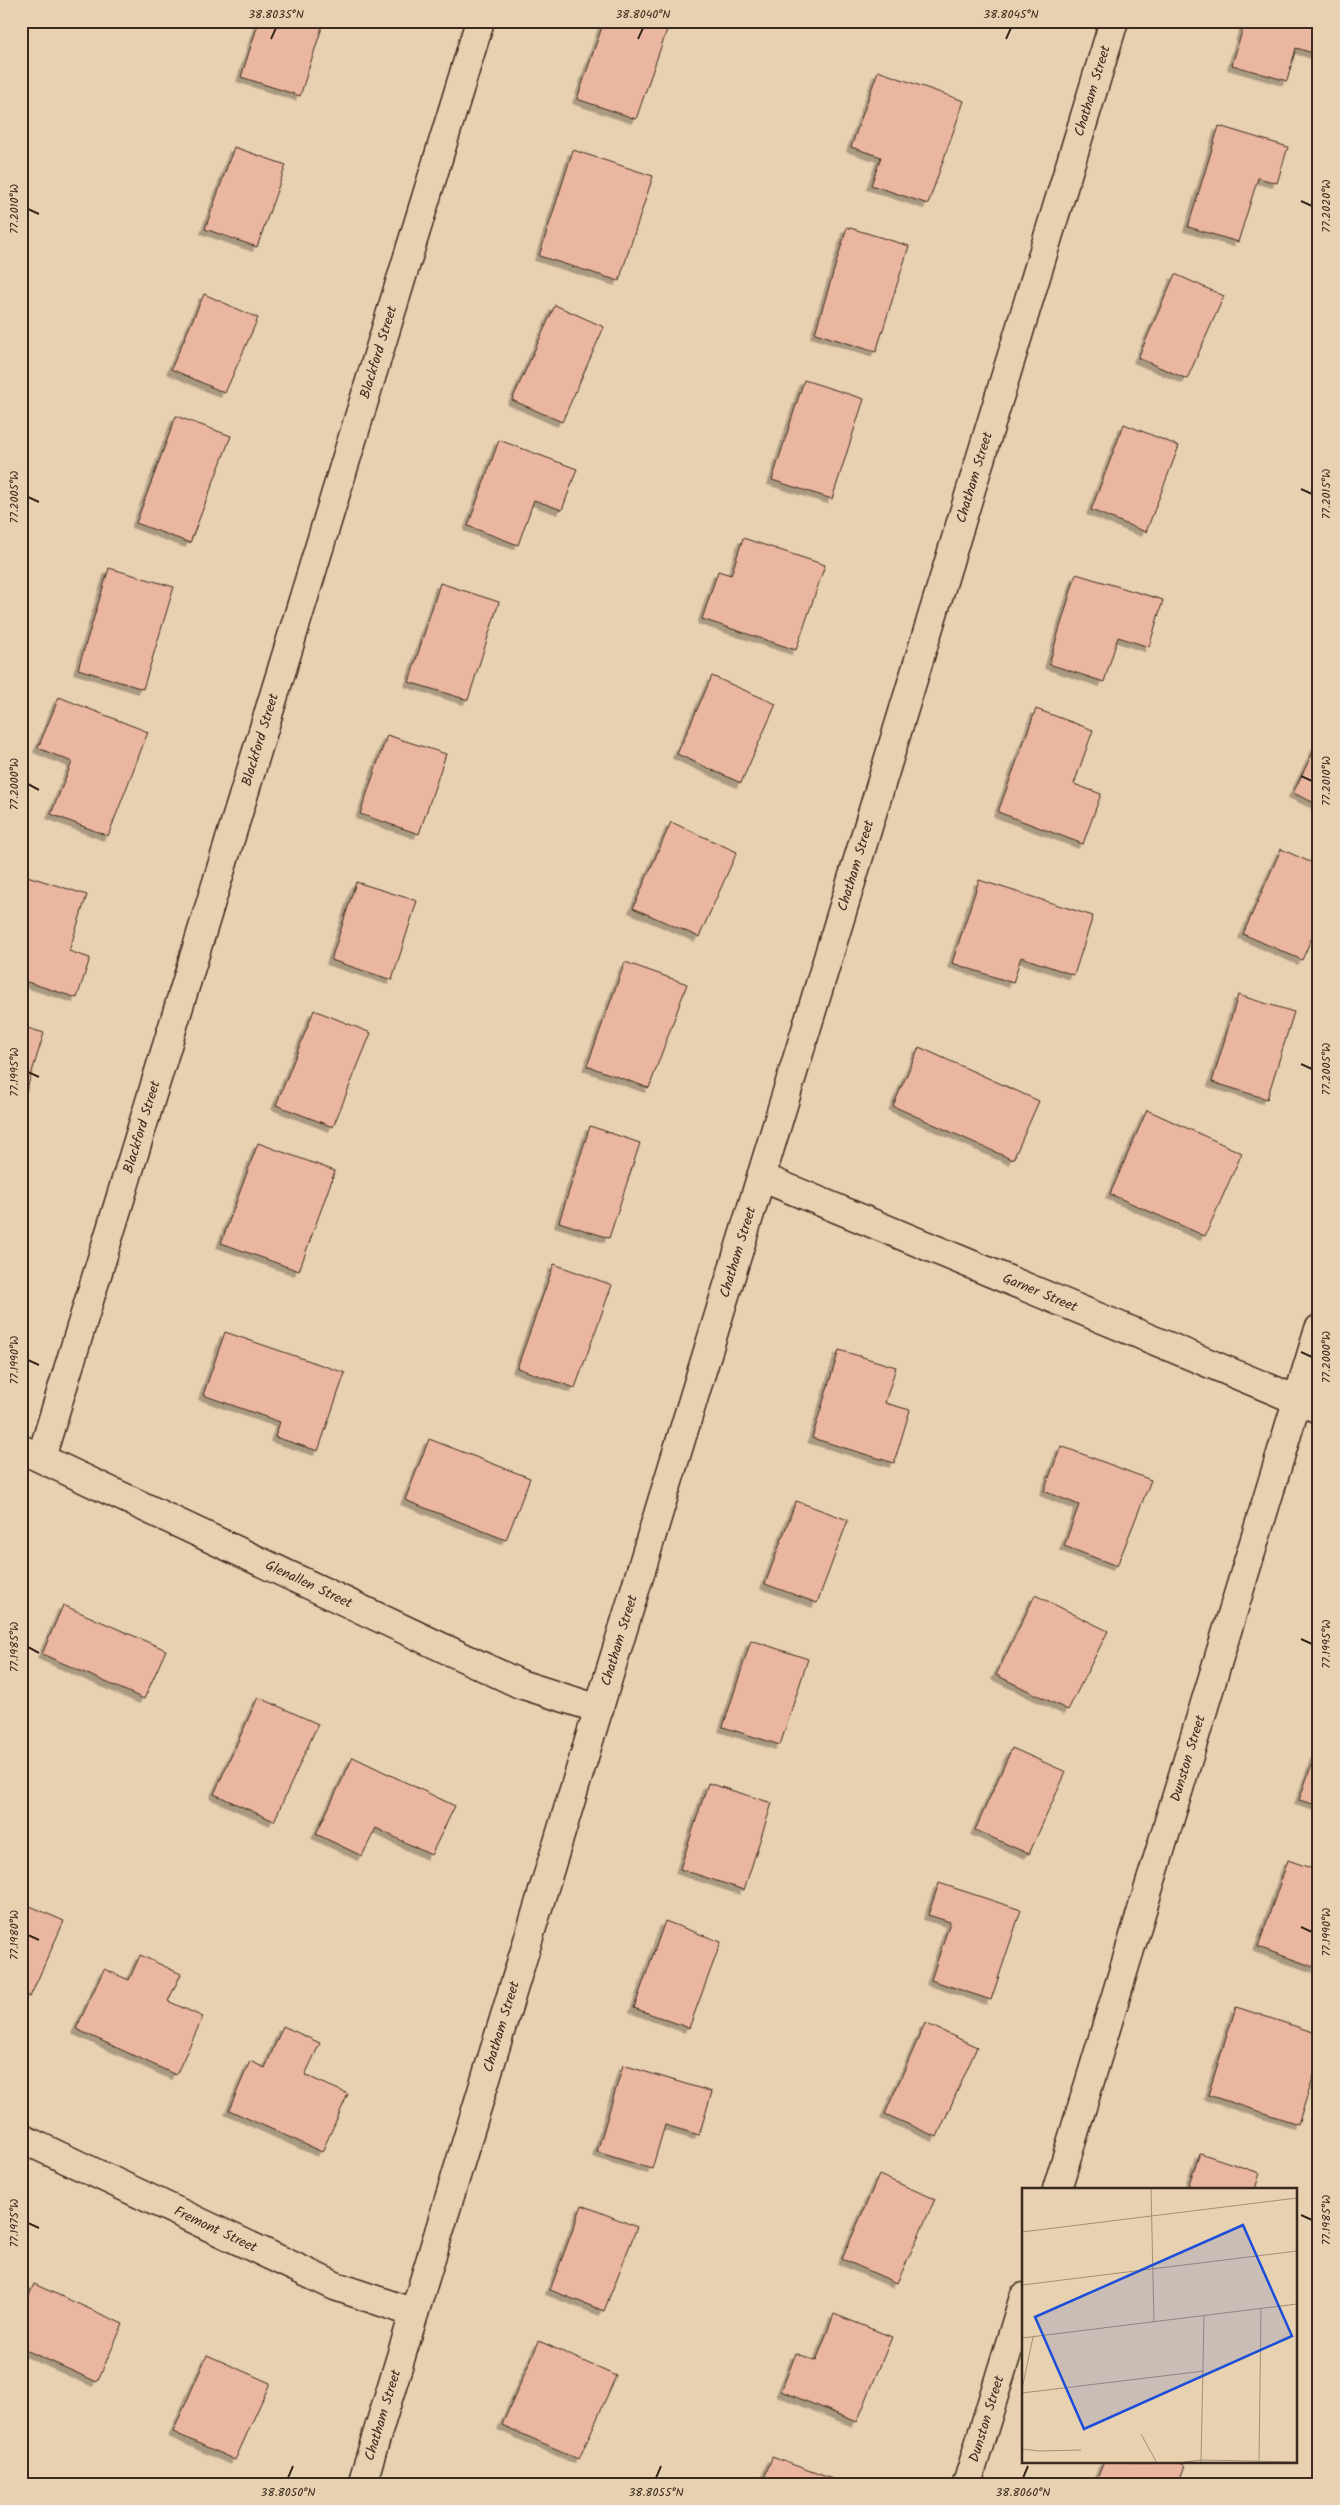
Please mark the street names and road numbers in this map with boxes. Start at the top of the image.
street label: Chatham Street [1068,42,1117,139]
street label: Blackford Street [354,303,403,402]
street label: Chatham Street [950,429,999,526]
street label: Blackford Street [236,690,285,789]
street label: Chatham Street [832,817,881,914]
street label: Blackford Street [118,1077,167,1176]
street label: Chatham Street [714,1203,763,1300]
street label: Garner Street [999,1268,1081,1319]
street label: Glenallen Street [261,1554,357,1615]
street label: Chatham Street [595,1592,644,1689]
street label: Dunston Street [1165,1712,1212,1805]
street label: Chatham Street [477,1978,526,2075]
street label: Fremont Street [170,2201,261,2259]
street label: Chatham Street [359,2366,407,2463]
street label: Dunston Street [963,2372,1011,2465]

